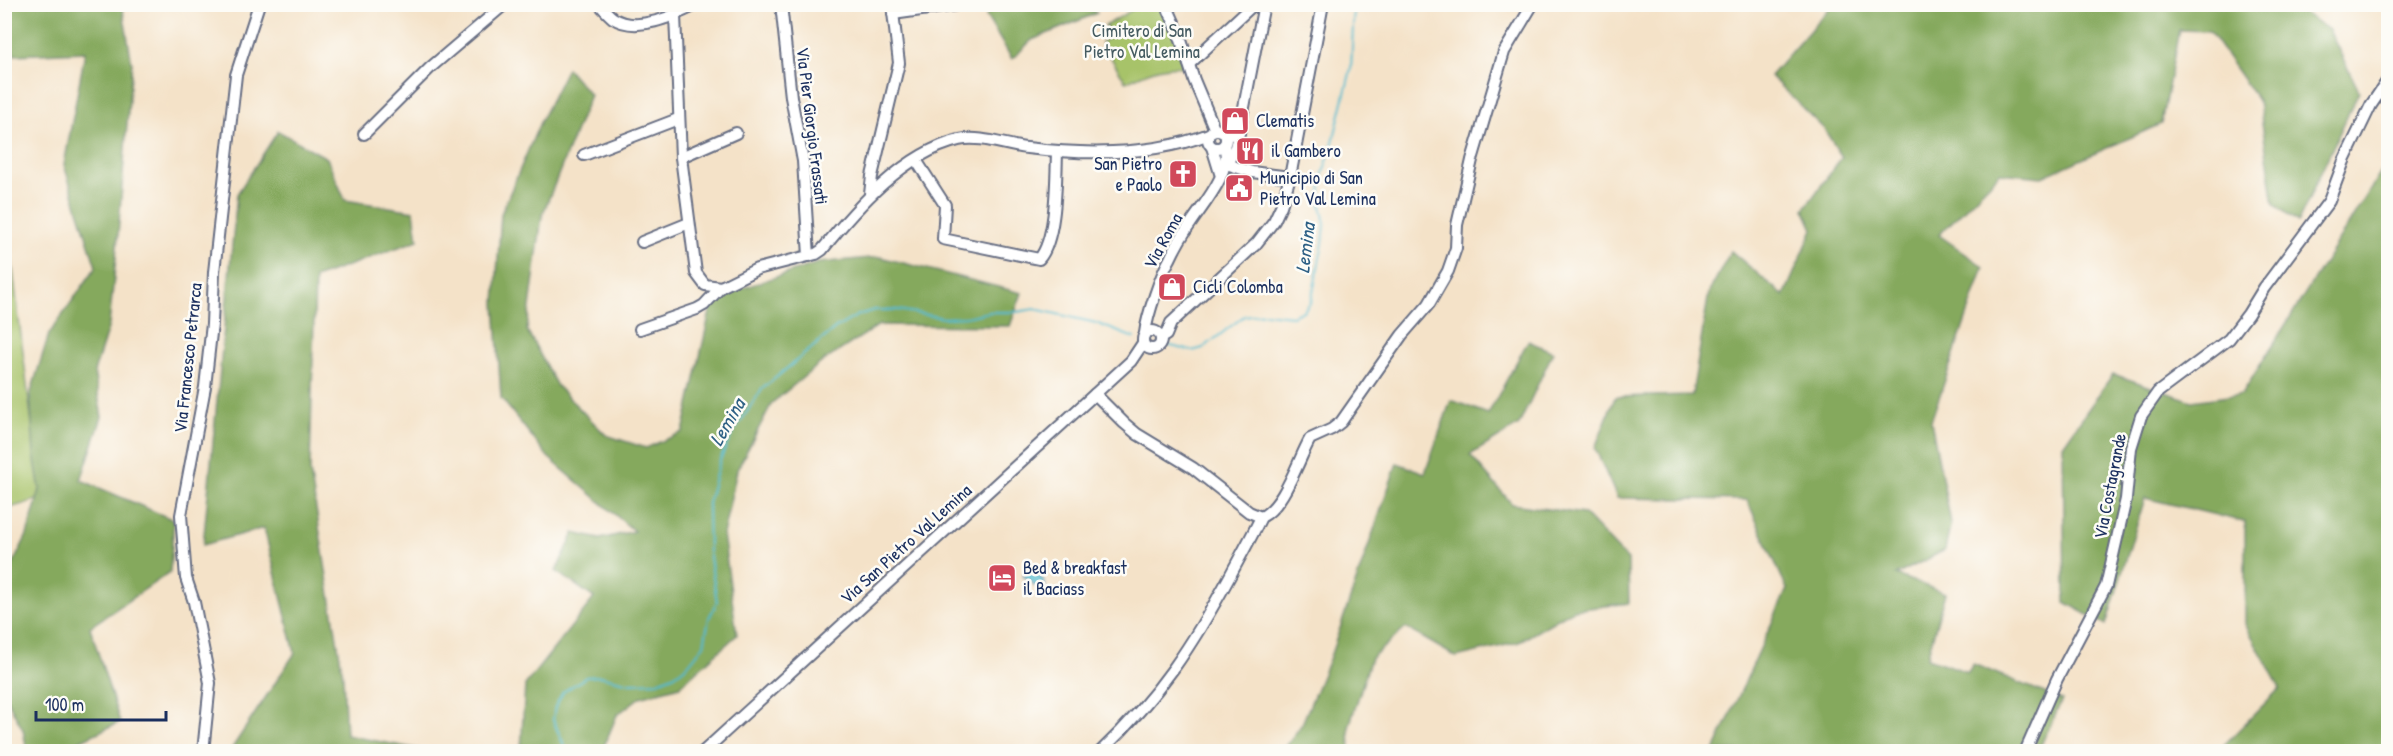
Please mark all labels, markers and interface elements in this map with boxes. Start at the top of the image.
park label: Cimitero di San Pietro Val Lemina [1084,18,1200,64]
street label: Via Pier Giorgio Frassati [790,46,835,206]
shop icon: Clematis [1219,105,1251,137]
place label: Clematis [1256,108,1314,133]
restaurant icon: il Gambero [1234,135,1266,167]
place label: il Gambero [1271,138,1341,163]
place label: San Pietro e Paolo [1094,151,1162,197]
church icon: San Pietro e Paolo [1167,158,1199,190]
place label: Municipio di San Pietro Val Lemina [1260,165,1376,211]
public building icon: Municipio di San Pietro Val Lemina [1223,172,1255,204]
street label: Via Roma [1137,208,1188,273]
water label: Lemina [1288,219,1321,275]
shop icon: Cicli Colomba [1156,271,1188,303]
place label: Cicli Colomba [1193,274,1283,299]
street label: Via Francesco Petrarca [167,282,208,434]
water label: Lemina [702,391,752,450]
street label: Via Costagrande [2087,431,2132,541]
street label: Via San Pietro Val Lemina [835,478,977,609]
place label: Bed & breakfast il Baciass [1023,555,1128,601]
hotel icon: Bed & breakfast il Baciass [986,562,1018,594]
scale bar [36,684,166,722]
text: 100 m [45,692,84,717]

